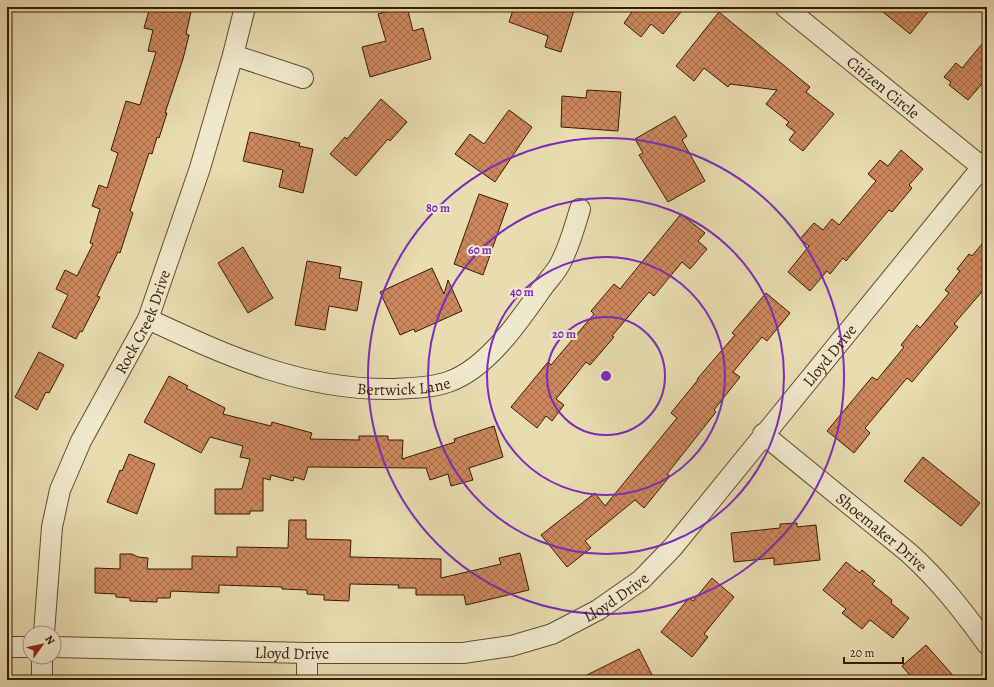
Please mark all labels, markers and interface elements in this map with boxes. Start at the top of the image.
street label: Citizen Circle [842,51,924,124]
text: 80 m [426,200,450,216]
text: 60 m [468,242,492,258]
street label: Rock Creek Drive [110,267,176,378]
text: 40 m [510,284,534,300]
street label: Lloyd Drive [798,320,862,391]
text: 20 m [552,326,576,342]
centre of rings [599,369,613,383]
street label: Bertwick Lane [356,372,453,401]
street label: Shoemaker Drive [831,488,932,577]
street label: Lloyd Drive [580,568,654,628]
north arrow [22,625,62,665]
text: N [41,632,58,647]
scale bar [844,639,903,665]
street label: Lloyd Drive [254,642,329,665]
text: 20 m [850,645,874,661]

